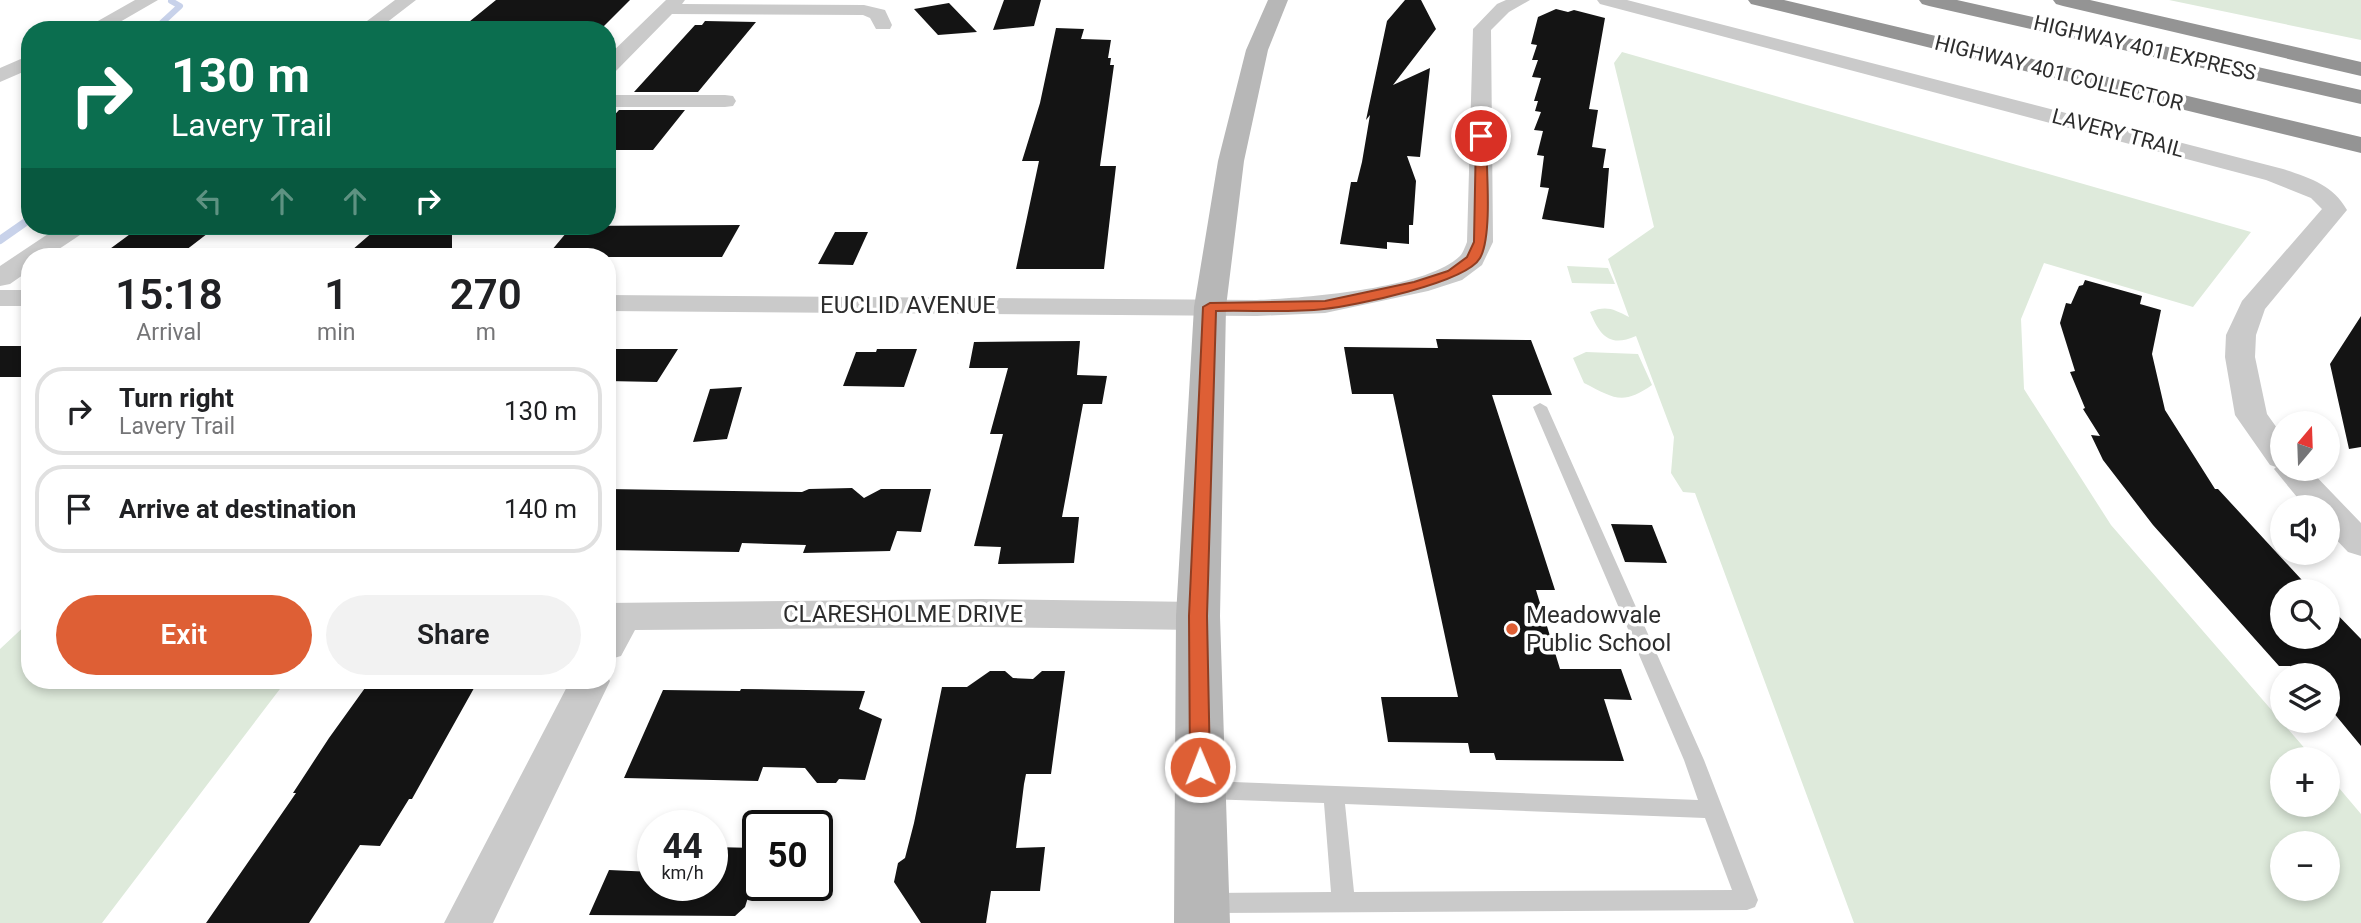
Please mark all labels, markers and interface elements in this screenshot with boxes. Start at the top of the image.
street label: HIGHWAY 401 EXPRESS [2031,11,2259,85]
street label: HIGHWAY 401 COLLECTOR [1932,31,2186,116]
text: 130 m [171,47,310,104]
icon: right [56,49,147,140]
street label: LAVERY TRAIL [2049,104,2187,162]
text: Lavery Trail [171,106,332,144]
pin [1451,106,1511,166]
icon: arrive [1462,117,1500,155]
icon: left [190,182,228,220]
icon: ahead [263,182,301,220]
icon: ahead [336,182,374,220]
icon: right [409,182,447,220]
text: 15:18 [115,270,223,319]
text: 1 [324,270,348,319]
text: 270 [450,270,522,319]
street label: EUCLID AVENUE [820,291,996,319]
text: Arrival [136,319,202,346]
text: min [317,319,355,346]
text: m [476,319,496,346]
text: Turn right [119,383,234,413]
icon: right [60,392,98,430]
text: 130 m [504,396,577,426]
north arrow [2270,411,2340,481]
map controls [2270,411,2340,901]
text: Lavery Trail [119,413,235,440]
icon: arrive [60,490,98,528]
text: Arrive at destination [119,494,356,524]
text: 140 m [504,494,577,524]
button: sound [2270,495,2340,565]
button: search [2270,579,2340,649]
button: Exit [56,595,312,675]
button: Share [326,595,581,675]
street label: CLARESHOLME DRIVE [783,600,1023,628]
place label: Meadowvale Public School [1526,601,1671,657]
marker: Meadowvale Public School [1504,621,1520,637]
button: layers [2270,663,2340,733]
position arrow [1163,730,1237,804]
button: + [2270,747,2340,817]
speed limit sign: 50 [742,810,833,901]
text: 44 [662,826,703,867]
button: − [2270,831,2340,901]
text: km/h [661,862,704,883]

